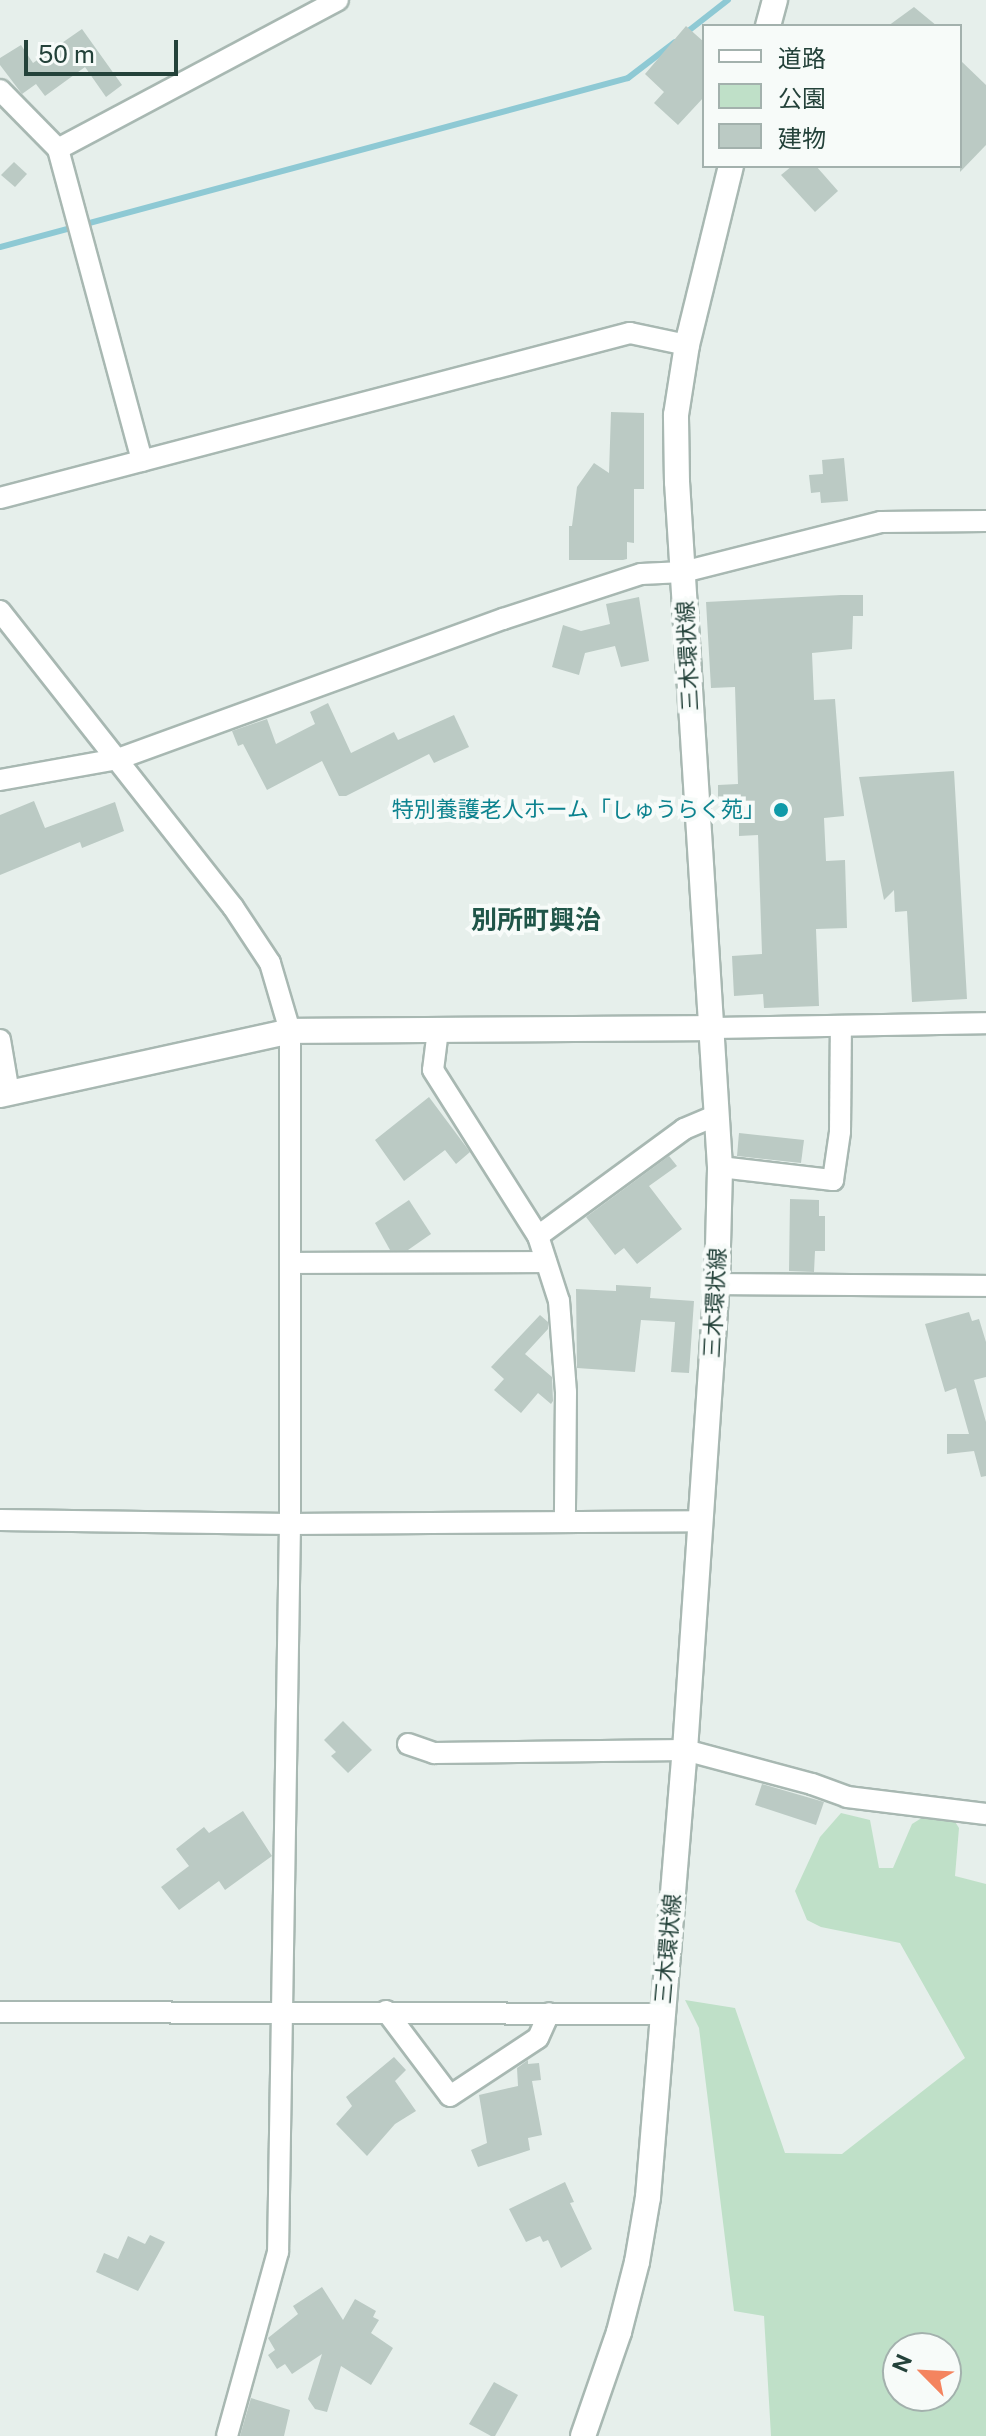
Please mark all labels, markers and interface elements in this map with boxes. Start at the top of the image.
scale bar [28,24,182,74]
legend [702,24,962,168]
text: 50 m [38,40,95,68]
text: 道路 [778,44,826,72]
text: 公園 [778,84,826,112]
text: 建物 [778,124,826,152]
street label: 三木環状線 [672,600,704,712]
place label: 特別養護老人ホーム「しゅうらく苑」 [391,797,765,823]
marker: 特別養護老人ホーム「しゅうらく苑」 [772,801,790,819]
district label: 別所町興治 [471,904,601,936]
street label: 三木環状線 [699,1247,731,1359]
street label: 三木環状線 [650,1893,686,2005]
north arrow [882,2332,962,2412]
text: N [887,2350,917,2376]

